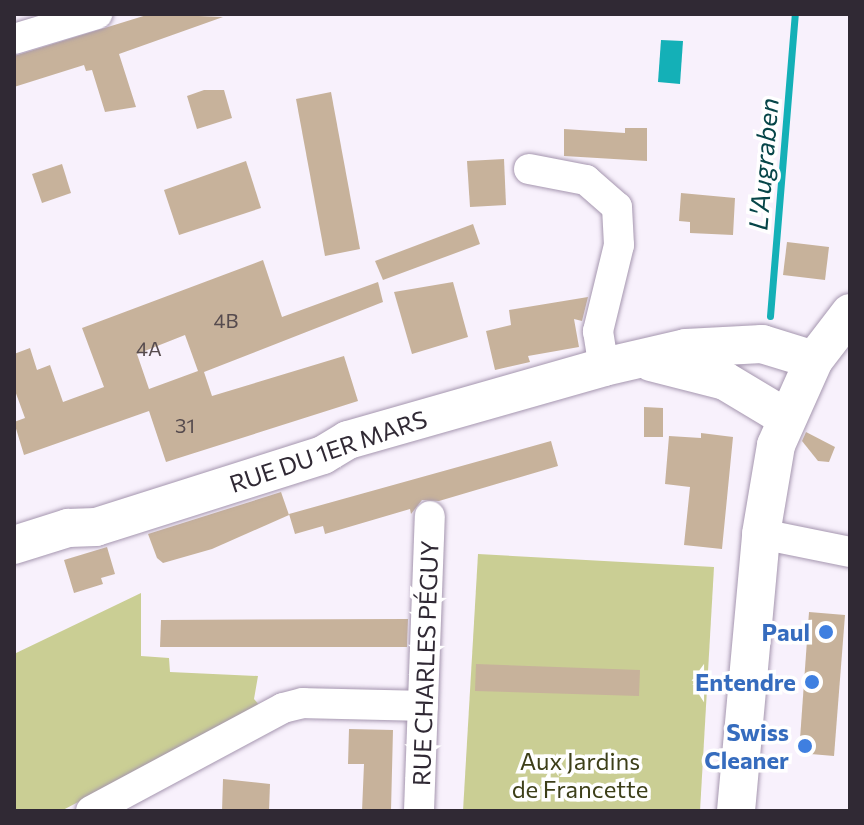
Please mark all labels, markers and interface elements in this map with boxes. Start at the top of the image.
water label: L'Augraben [742,97,784,231]
house number: 4B [214,308,238,332]
house number: 4A [136,336,162,360]
street label: RUE DU 1ER MARS [226,404,430,498]
house number: 31 [175,413,195,437]
street label: RUE CHARLES PÉGUY [406,540,444,786]
place label: Paul [762,618,810,646]
marker: Paul [817,623,835,641]
place label: Entendre [695,668,796,696]
marker: Entendre [803,673,821,691]
place label: Swiss Cleaner [704,718,789,774]
marker: Swiss Cleaner [796,737,814,755]
park label: Aux Jardins de Francette [512,747,648,803]

